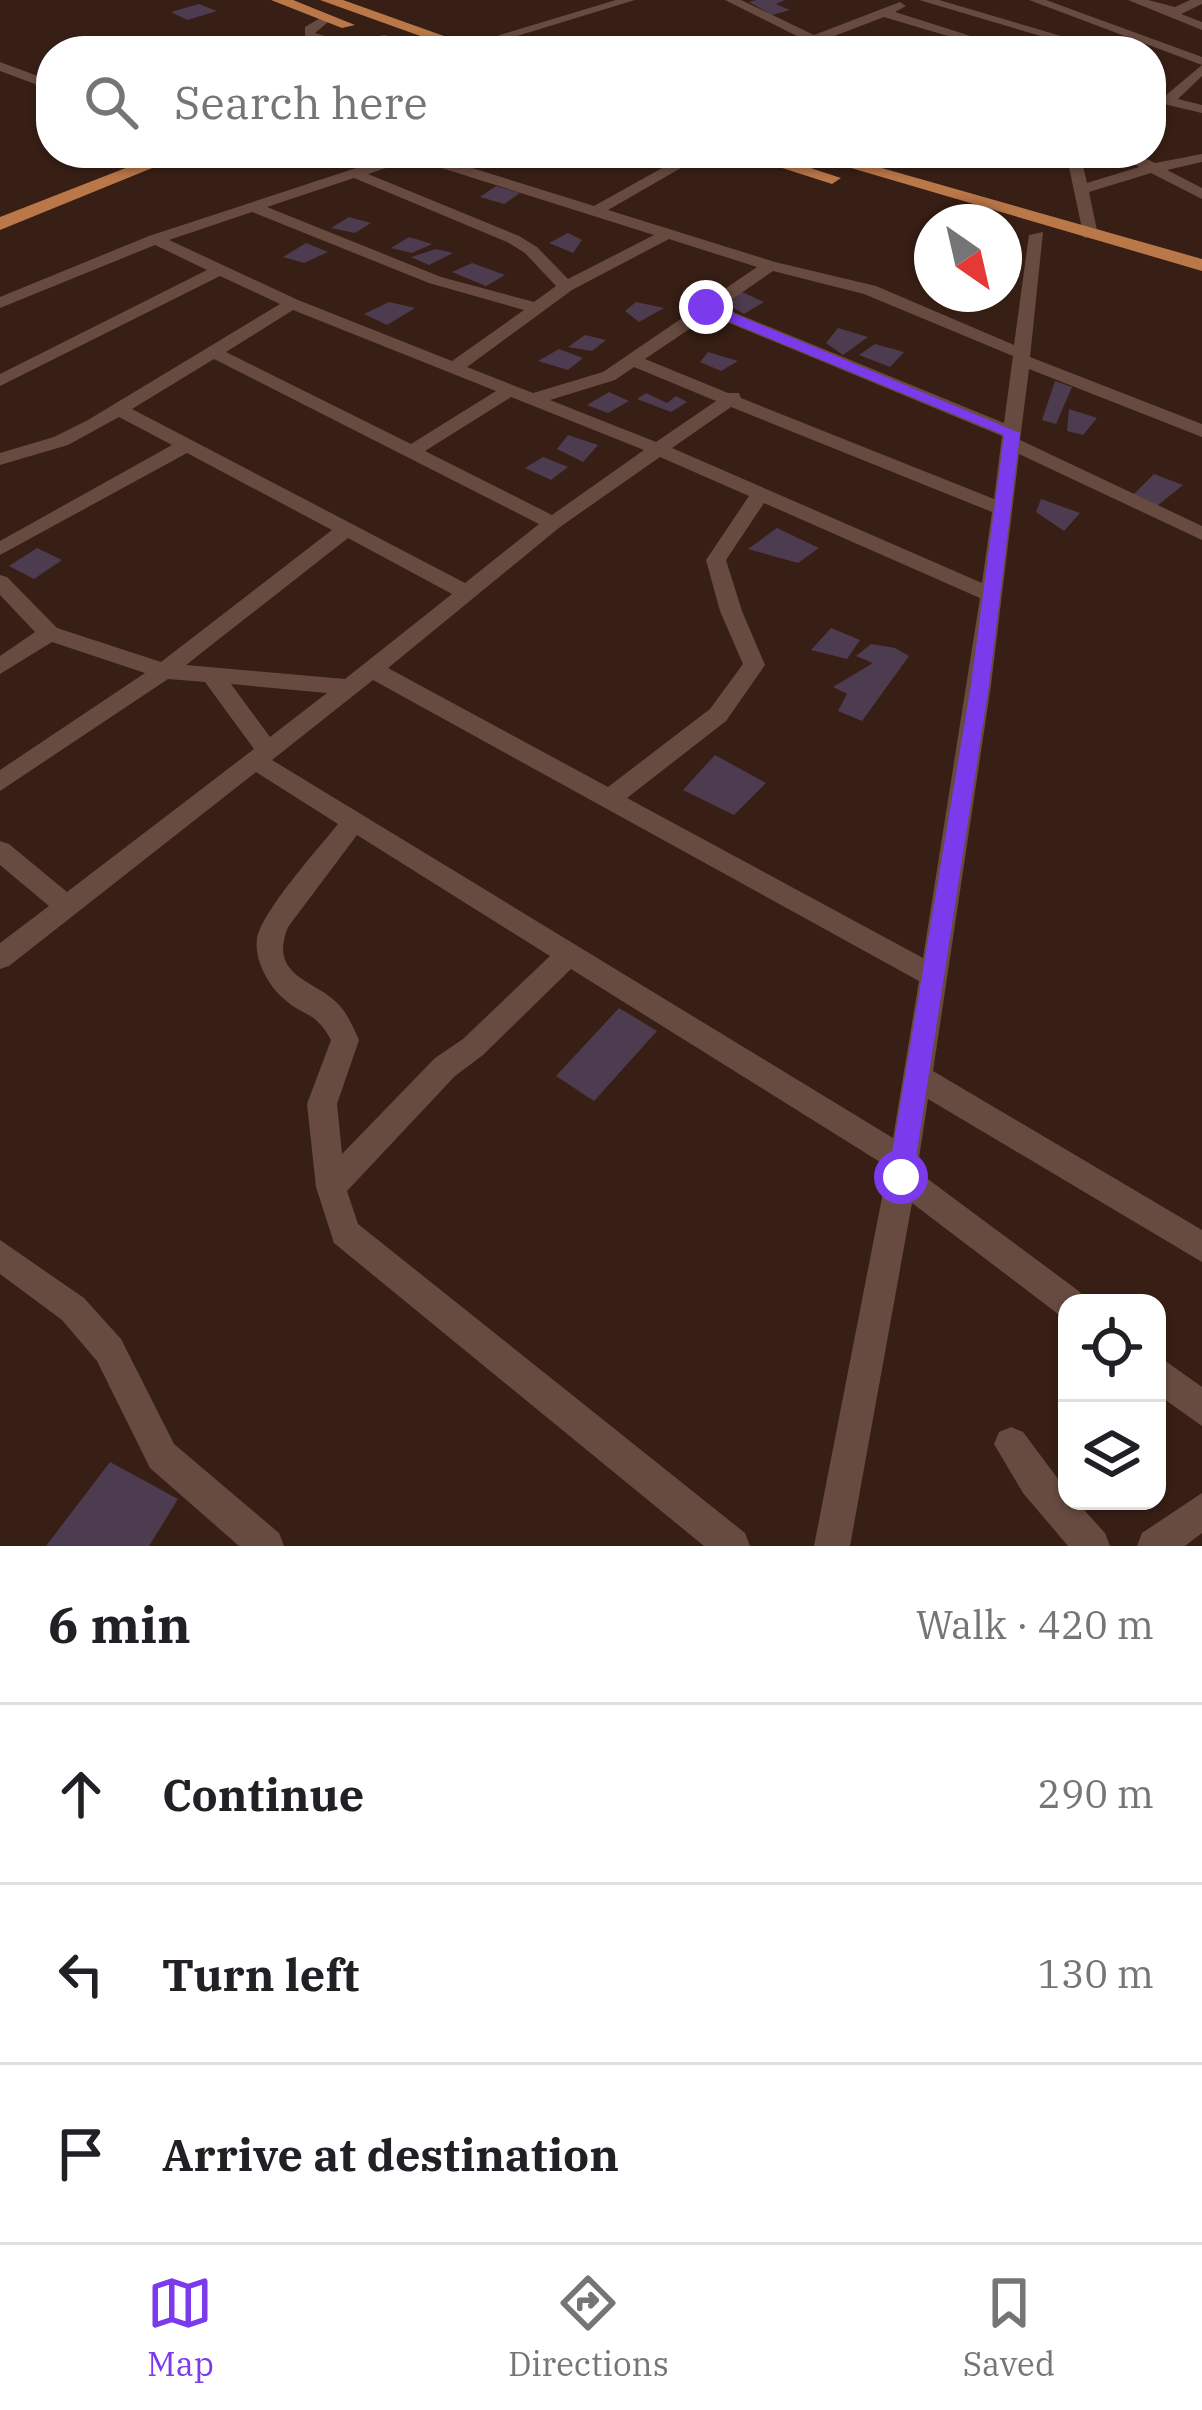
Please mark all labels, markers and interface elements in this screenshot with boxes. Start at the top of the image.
search box [36,36,1166,168]
icon: search [78,69,144,135]
text: Search here [174,73,428,131]
north arrow [914,204,1022,312]
route end [679,280,733,334]
route start [874,1150,928,1204]
map controls [1058,1294,1166,1510]
button: locate [1058,1294,1166,1402]
button: layers [1058,1402,1166,1510]
text: 6 min [48,1591,191,1657]
text: Walk · 420 m [916,1599,1154,1650]
icon: ahead [48,1761,114,1827]
text: Continue [162,1765,364,1823]
text: 290 m [1038,1768,1154,1819]
icon: left [48,1941,114,2007]
text: Turn left [162,1945,359,2003]
text: 130 m [1038,1948,1154,1999]
icon: arrive [48,2121,114,2187]
text: Arrive at destination [162,2125,619,2183]
tab: Map [147,2270,214,2385]
tab: Directions [508,2270,669,2385]
tab: Saved [963,2270,1055,2385]

